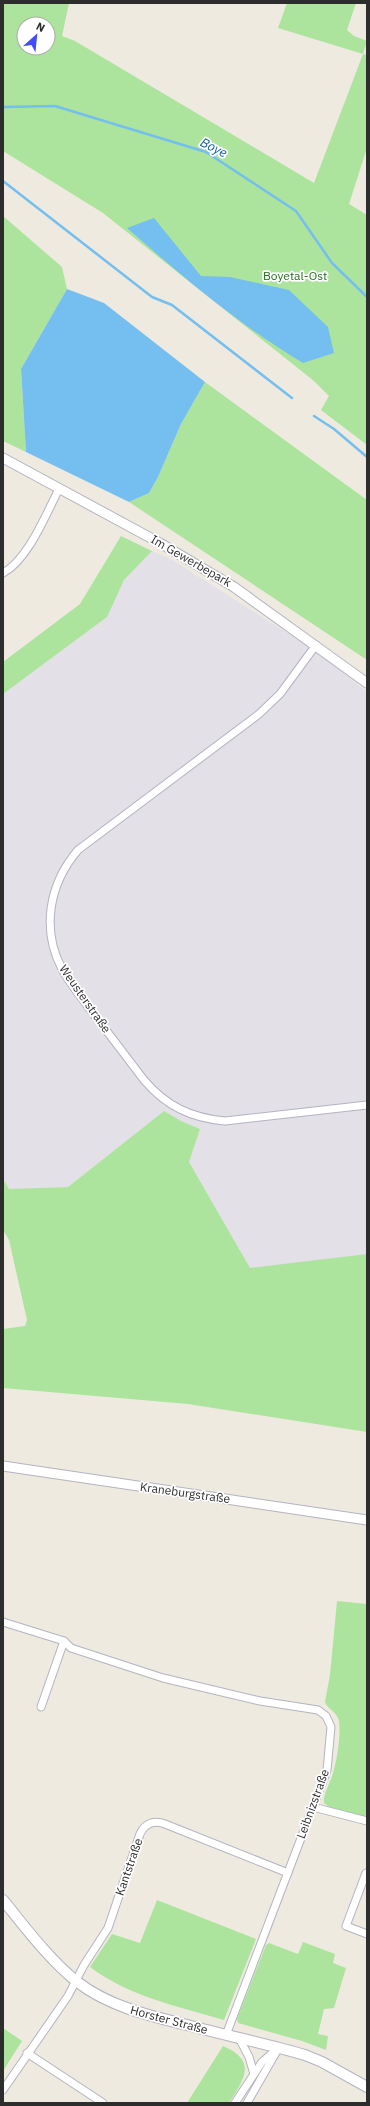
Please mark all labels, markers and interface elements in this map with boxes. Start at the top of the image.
north arrow [16,16,56,56]
text: N [34,19,47,35]
water label: Boye [198,134,230,161]
park label: Boyetal-Ost [263,268,327,283]
street label: Im Gewerbepark [148,531,235,590]
street label: Weusterstraße [56,962,115,1036]
street label: Kraneburgstraße [139,1479,232,1506]
street label: Leibnizstraße [293,1767,332,1841]
street label: Kantstraße [112,1836,145,1898]
street label: Horster Straße [129,2002,210,2037]

